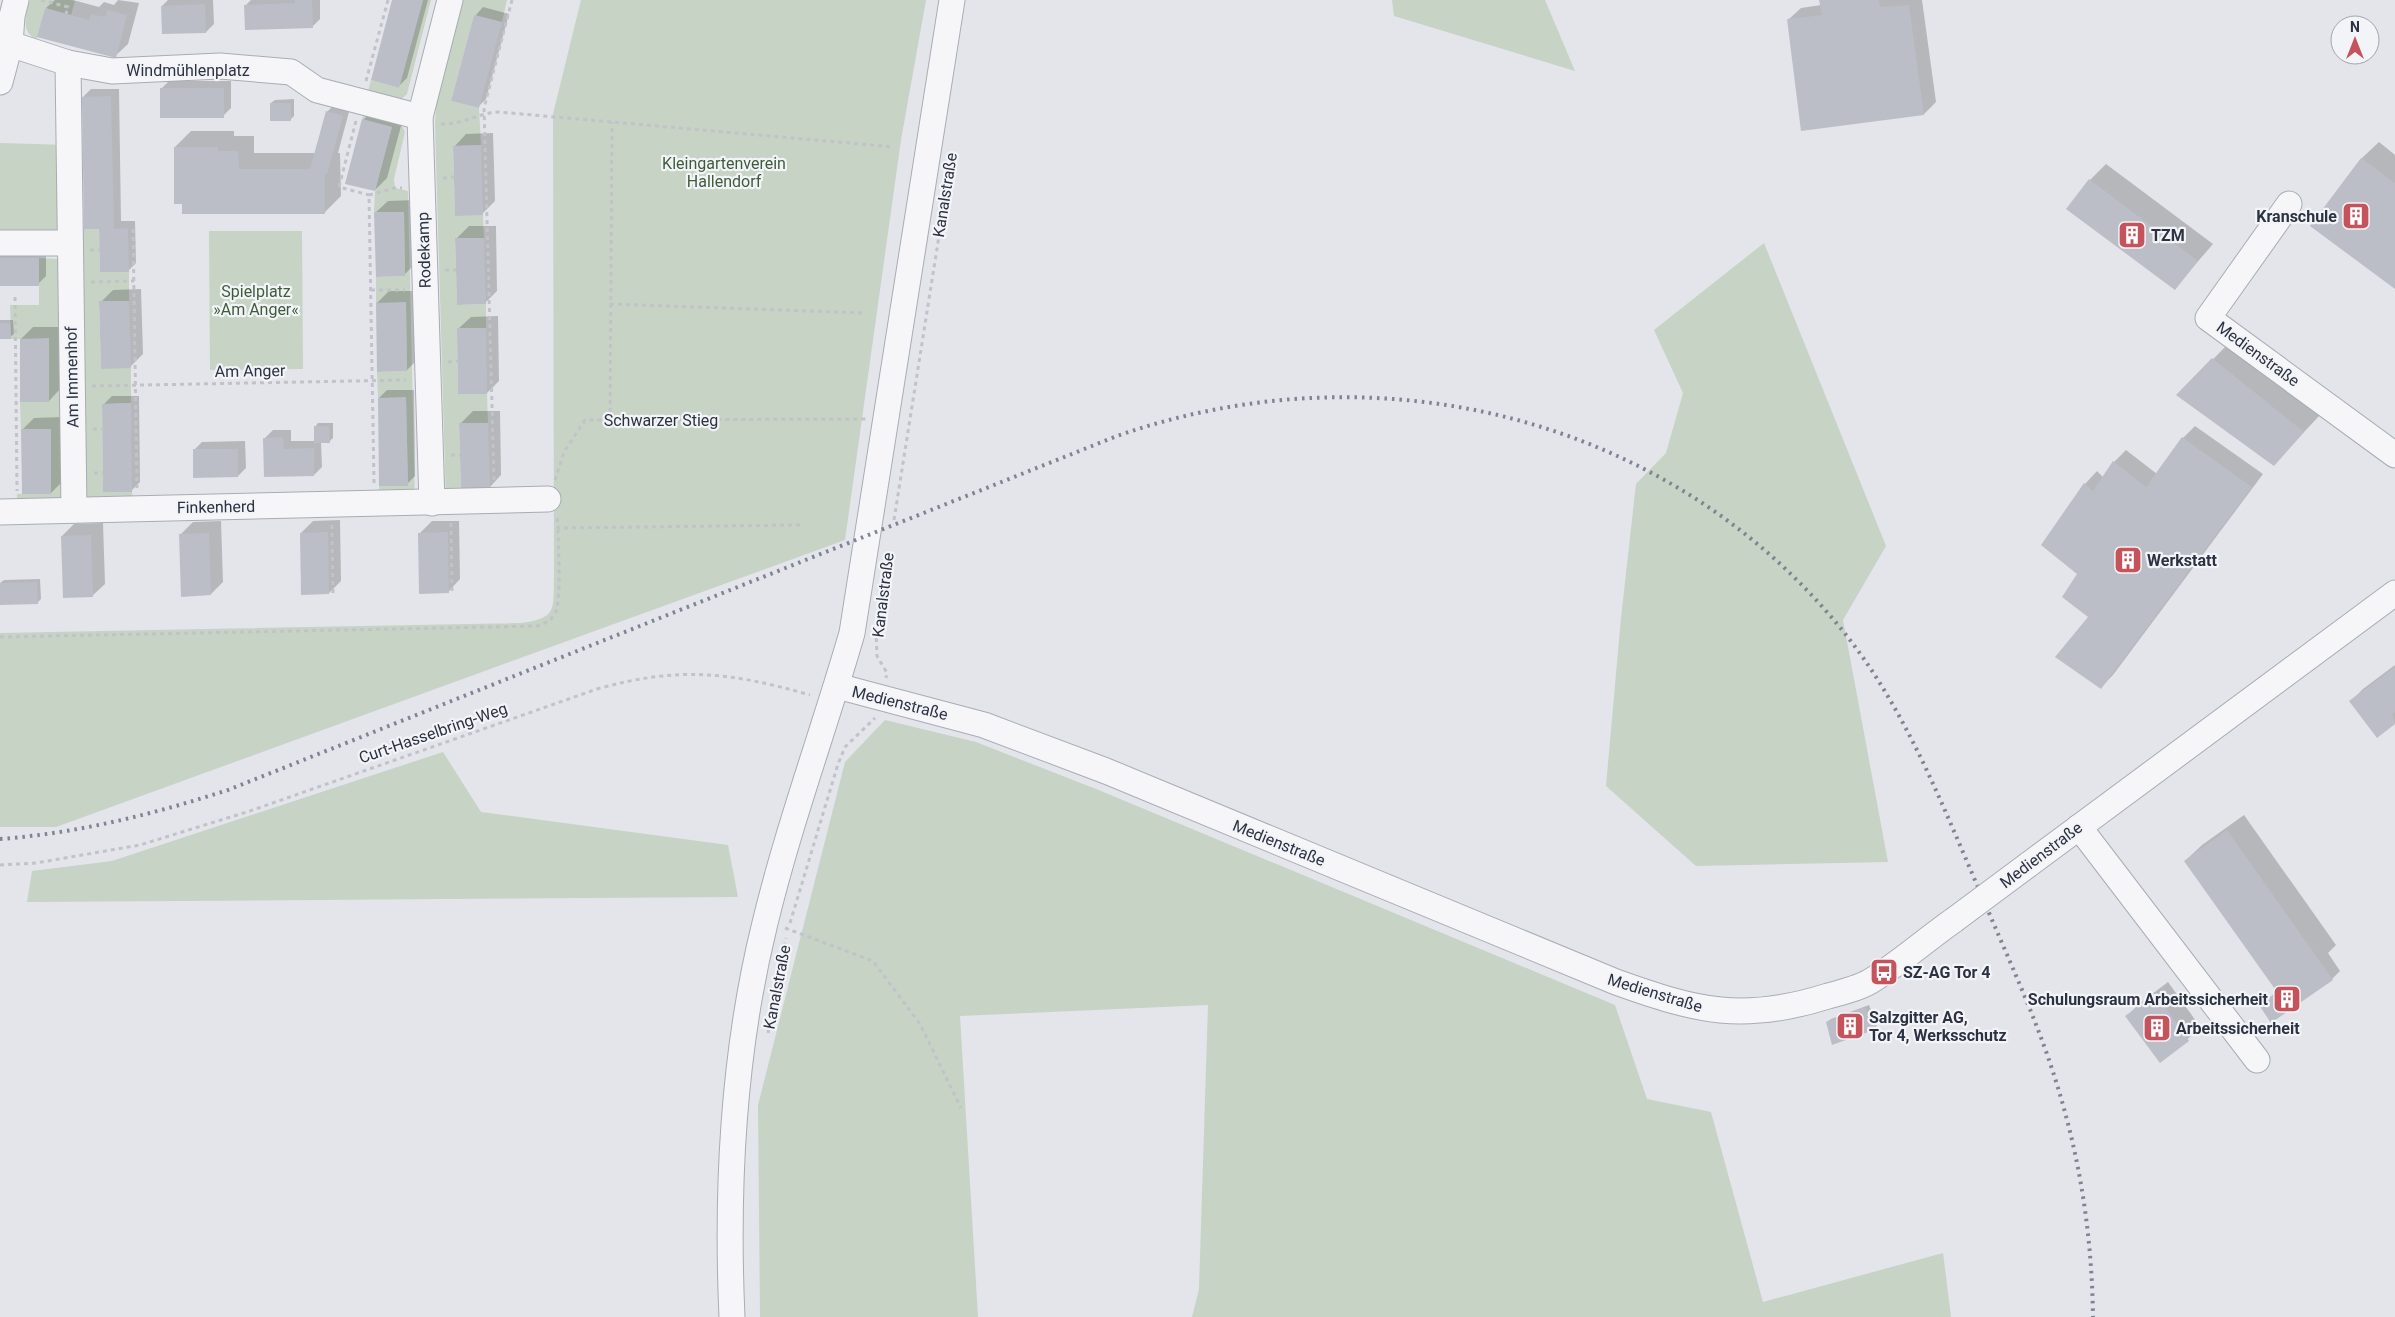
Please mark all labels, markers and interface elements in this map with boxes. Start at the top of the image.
north arrow [2330,15,2380,65]
text: N [2350,19,2360,35]
street label: Windmühlenplatz [126,61,250,80]
street label: Kanalstraße [929,151,961,239]
park label: Kleingartenverein Hallendorf [662,154,786,191]
building icon: Kranschule [2341,201,2371,231]
place label: Kranschule [2256,207,2337,226]
street label: Rodekamp [413,212,435,288]
building icon: TZM [2117,220,2147,250]
place label: TZM [2151,226,2185,245]
park label: Spielplatz »Am Anger« [213,282,299,319]
street label: Medienstraße [2213,318,2303,390]
street label: Am Immenhof [62,326,82,428]
street label: Am Anger [215,361,286,381]
street label: Schwarzer Stieg [604,411,718,430]
street label: Finkenherd [177,497,255,517]
building icon: Werkstatt [2113,545,2143,575]
street label: Kanalstraße [868,551,898,639]
place label: Werkstatt [2147,551,2217,570]
street label: Medienstraße [850,682,950,724]
street label: Curt-Hasselbring-Weg [356,699,510,767]
street label: Medienstraße [1230,816,1328,870]
street label: Medienstraße [1996,818,2086,892]
street label: Kanalstraße [760,943,794,1031]
bus stop icon: SZ-AG Tor 4 [1869,957,1899,987]
place label: SZ-AG Tor 4 [1903,963,1991,982]
street label: Medienstraße [1605,970,1705,1016]
building icon: Schulungsraum Arbeitssicherheit [2272,984,2302,1014]
place label: Schulungsraum Arbeitssicherheit [2028,990,2269,1009]
place label: Salzgitter AG, Tor 4, Werksschutz [1869,1008,2007,1045]
building icon: Salzgitter AG, Tor 4, Werksschutz [1835,1011,1865,1041]
building icon: Arbeitssicherheit [2142,1013,2172,1043]
place label: Arbeitssicherheit [2176,1019,2300,1038]

